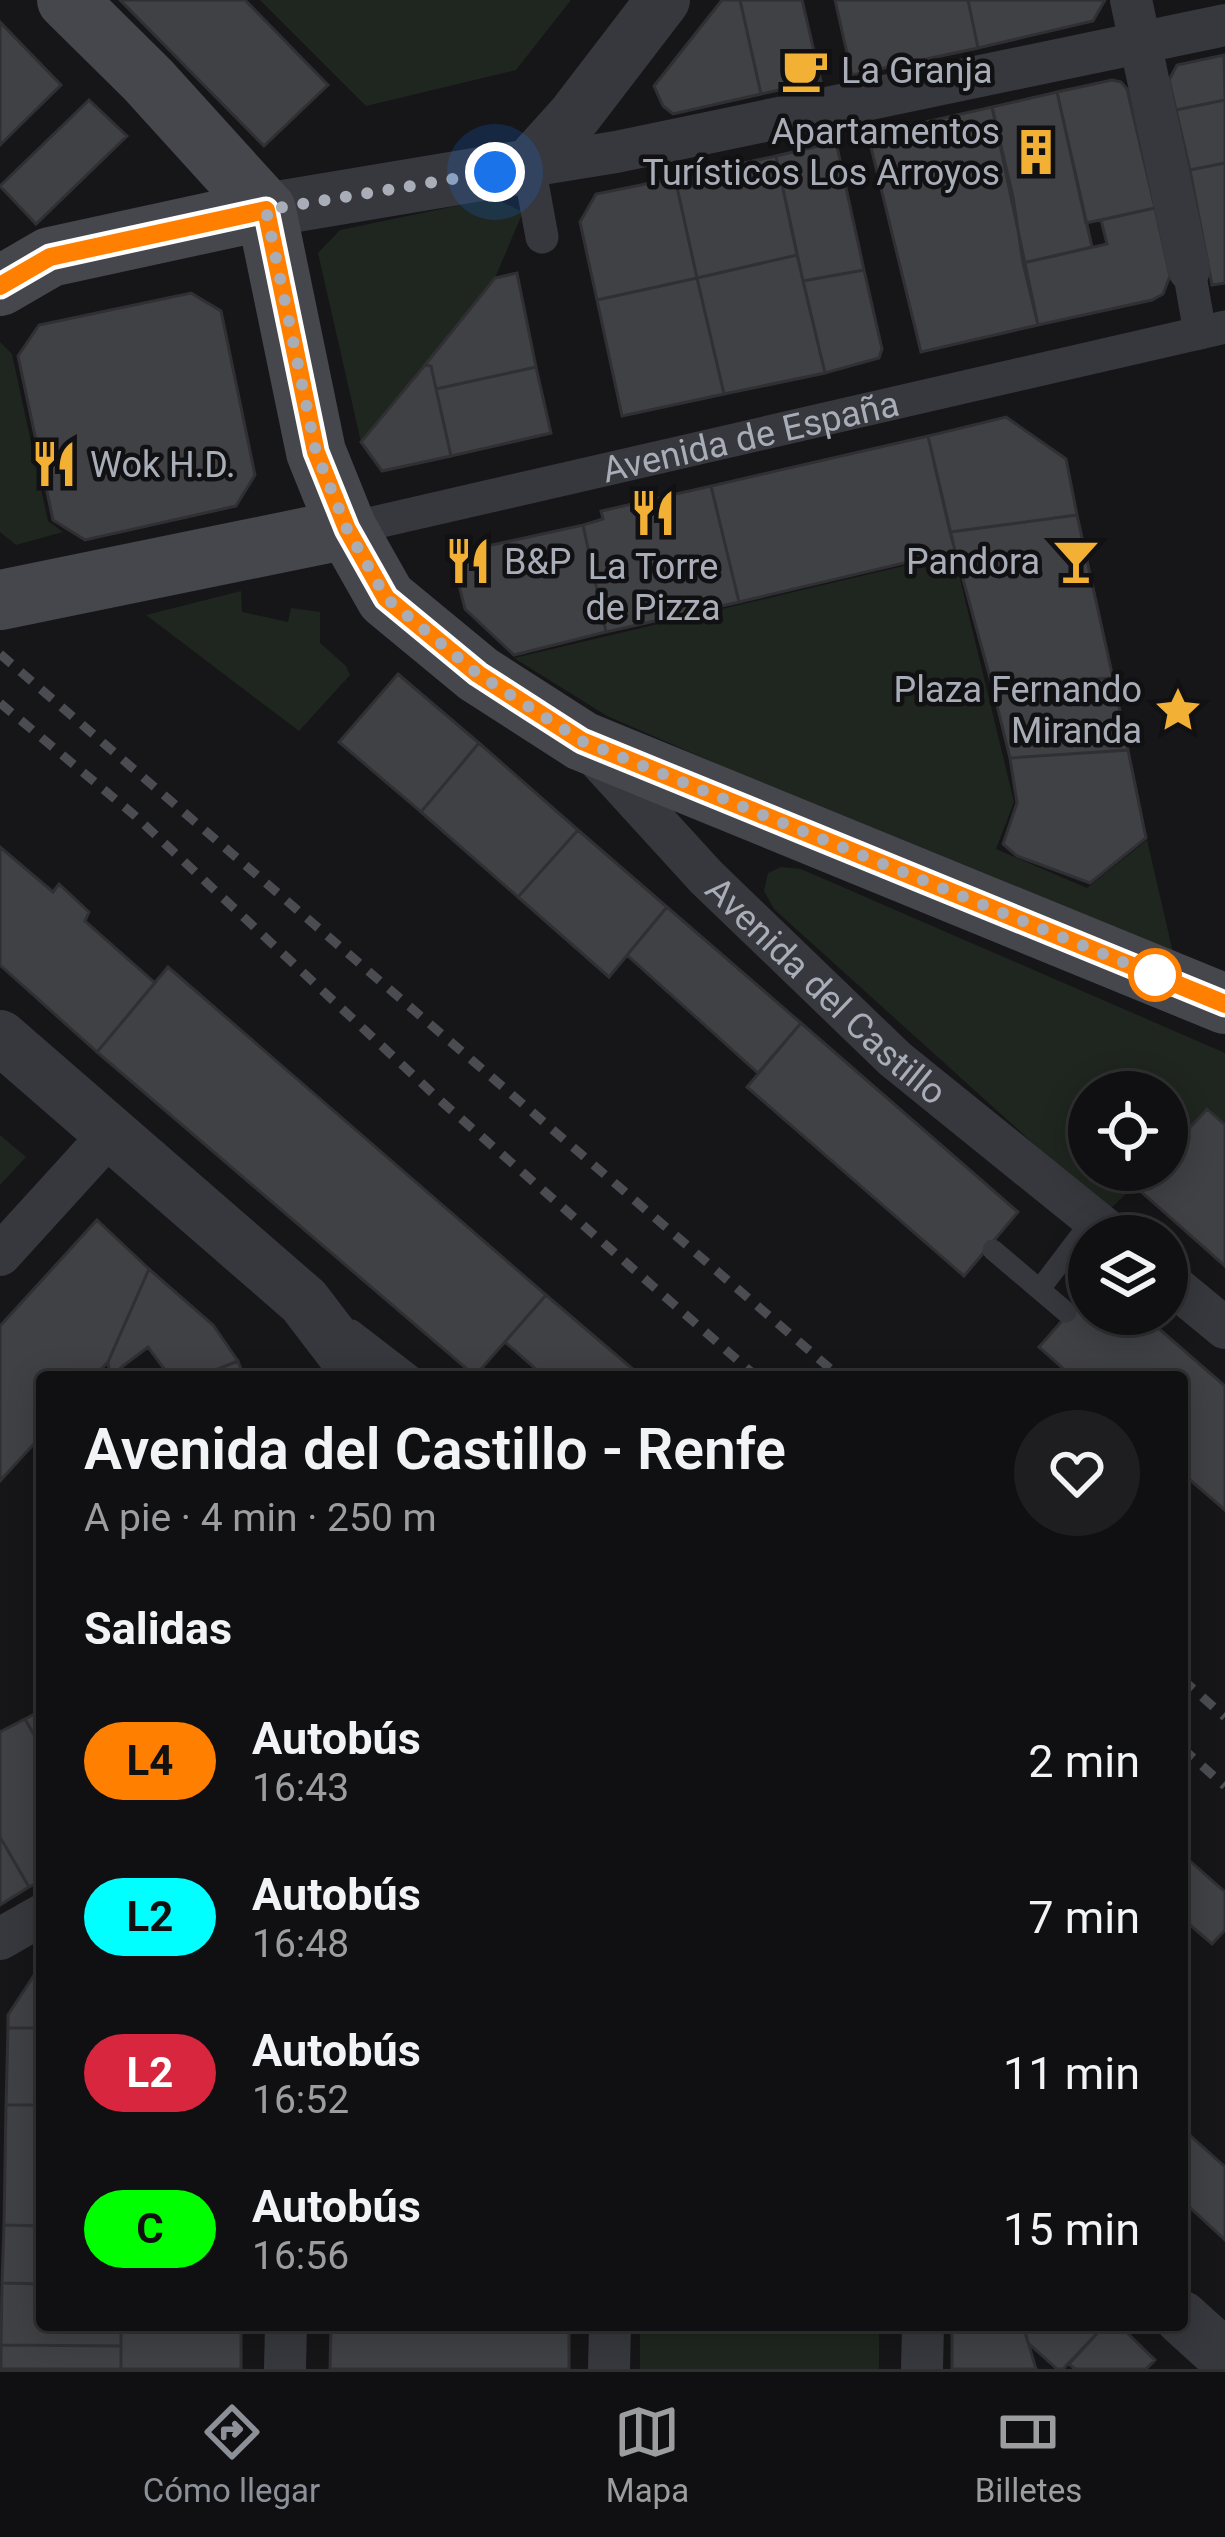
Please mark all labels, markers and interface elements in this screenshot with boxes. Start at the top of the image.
cafe icon: La Granja [780,45,830,95]
place label: La Granja [841,50,993,92]
place label: Apartamentos Turísticos Los Arroyos [642,111,1000,194]
building icon: Apartamentos Turísticos Los Arroyos [1011,127,1061,177]
your location [465,142,525,202]
street label: Avenida de España [598,383,903,492]
restaurant icon: Wok H.D. [29,439,79,489]
place label: Wok H.D. [90,444,236,486]
restaurant icon: La Torre de Pizza [628,488,678,538]
restaurant icon: B&P [443,536,493,586]
bar icon: Pandora [1051,536,1101,586]
place label: B&P [504,541,572,583]
place label: Pandora [906,541,1040,583]
place label: La Torre de Pizza [585,546,721,629]
place label: Plaza Fernando Miranda [894,669,1142,752]
place icon: Plaza Fernando Miranda [1153,685,1203,735]
street label: Avenida del Castillo [697,869,954,1114]
unlabelled marker [1130,950,1180,1000]
map controls [1068,1071,1188,1335]
button: locate [1068,1071,1188,1191]
button: layers [1068,1215,1188,1335]
button: heart [1014,1410,1140,1536]
text: Avenida del Castillo - Renfe [84,1416,786,1483]
text: A pie · 4 min · 250 m [84,1495,437,1541]
text: Salidas [84,1602,232,1655]
text: Autobús [252,1712,421,1765]
text: 2 min [1028,1735,1140,1788]
text: L4 [127,1736,173,1785]
text: 16:43 [252,1765,349,1811]
text: Autobús [252,1868,421,1921]
text: 7 min [1028,1891,1140,1944]
text: L2 [127,1892,173,1941]
text: 16:48 [252,1921,349,1967]
text: Autobús [252,2024,421,2077]
text: 11 min [1003,2047,1140,2100]
text: L2 [127,2048,173,2097]
text: 16:52 [252,2077,349,2123]
text: Autobús [252,2180,421,2233]
text: 15 min [1003,2203,1140,2256]
text: C [136,2204,164,2253]
text: 16:56 [252,2233,349,2279]
tab: Cómo llegar [143,2399,320,2510]
tab: Mapa [606,2399,689,2510]
tab: Billetes [975,2399,1082,2510]

